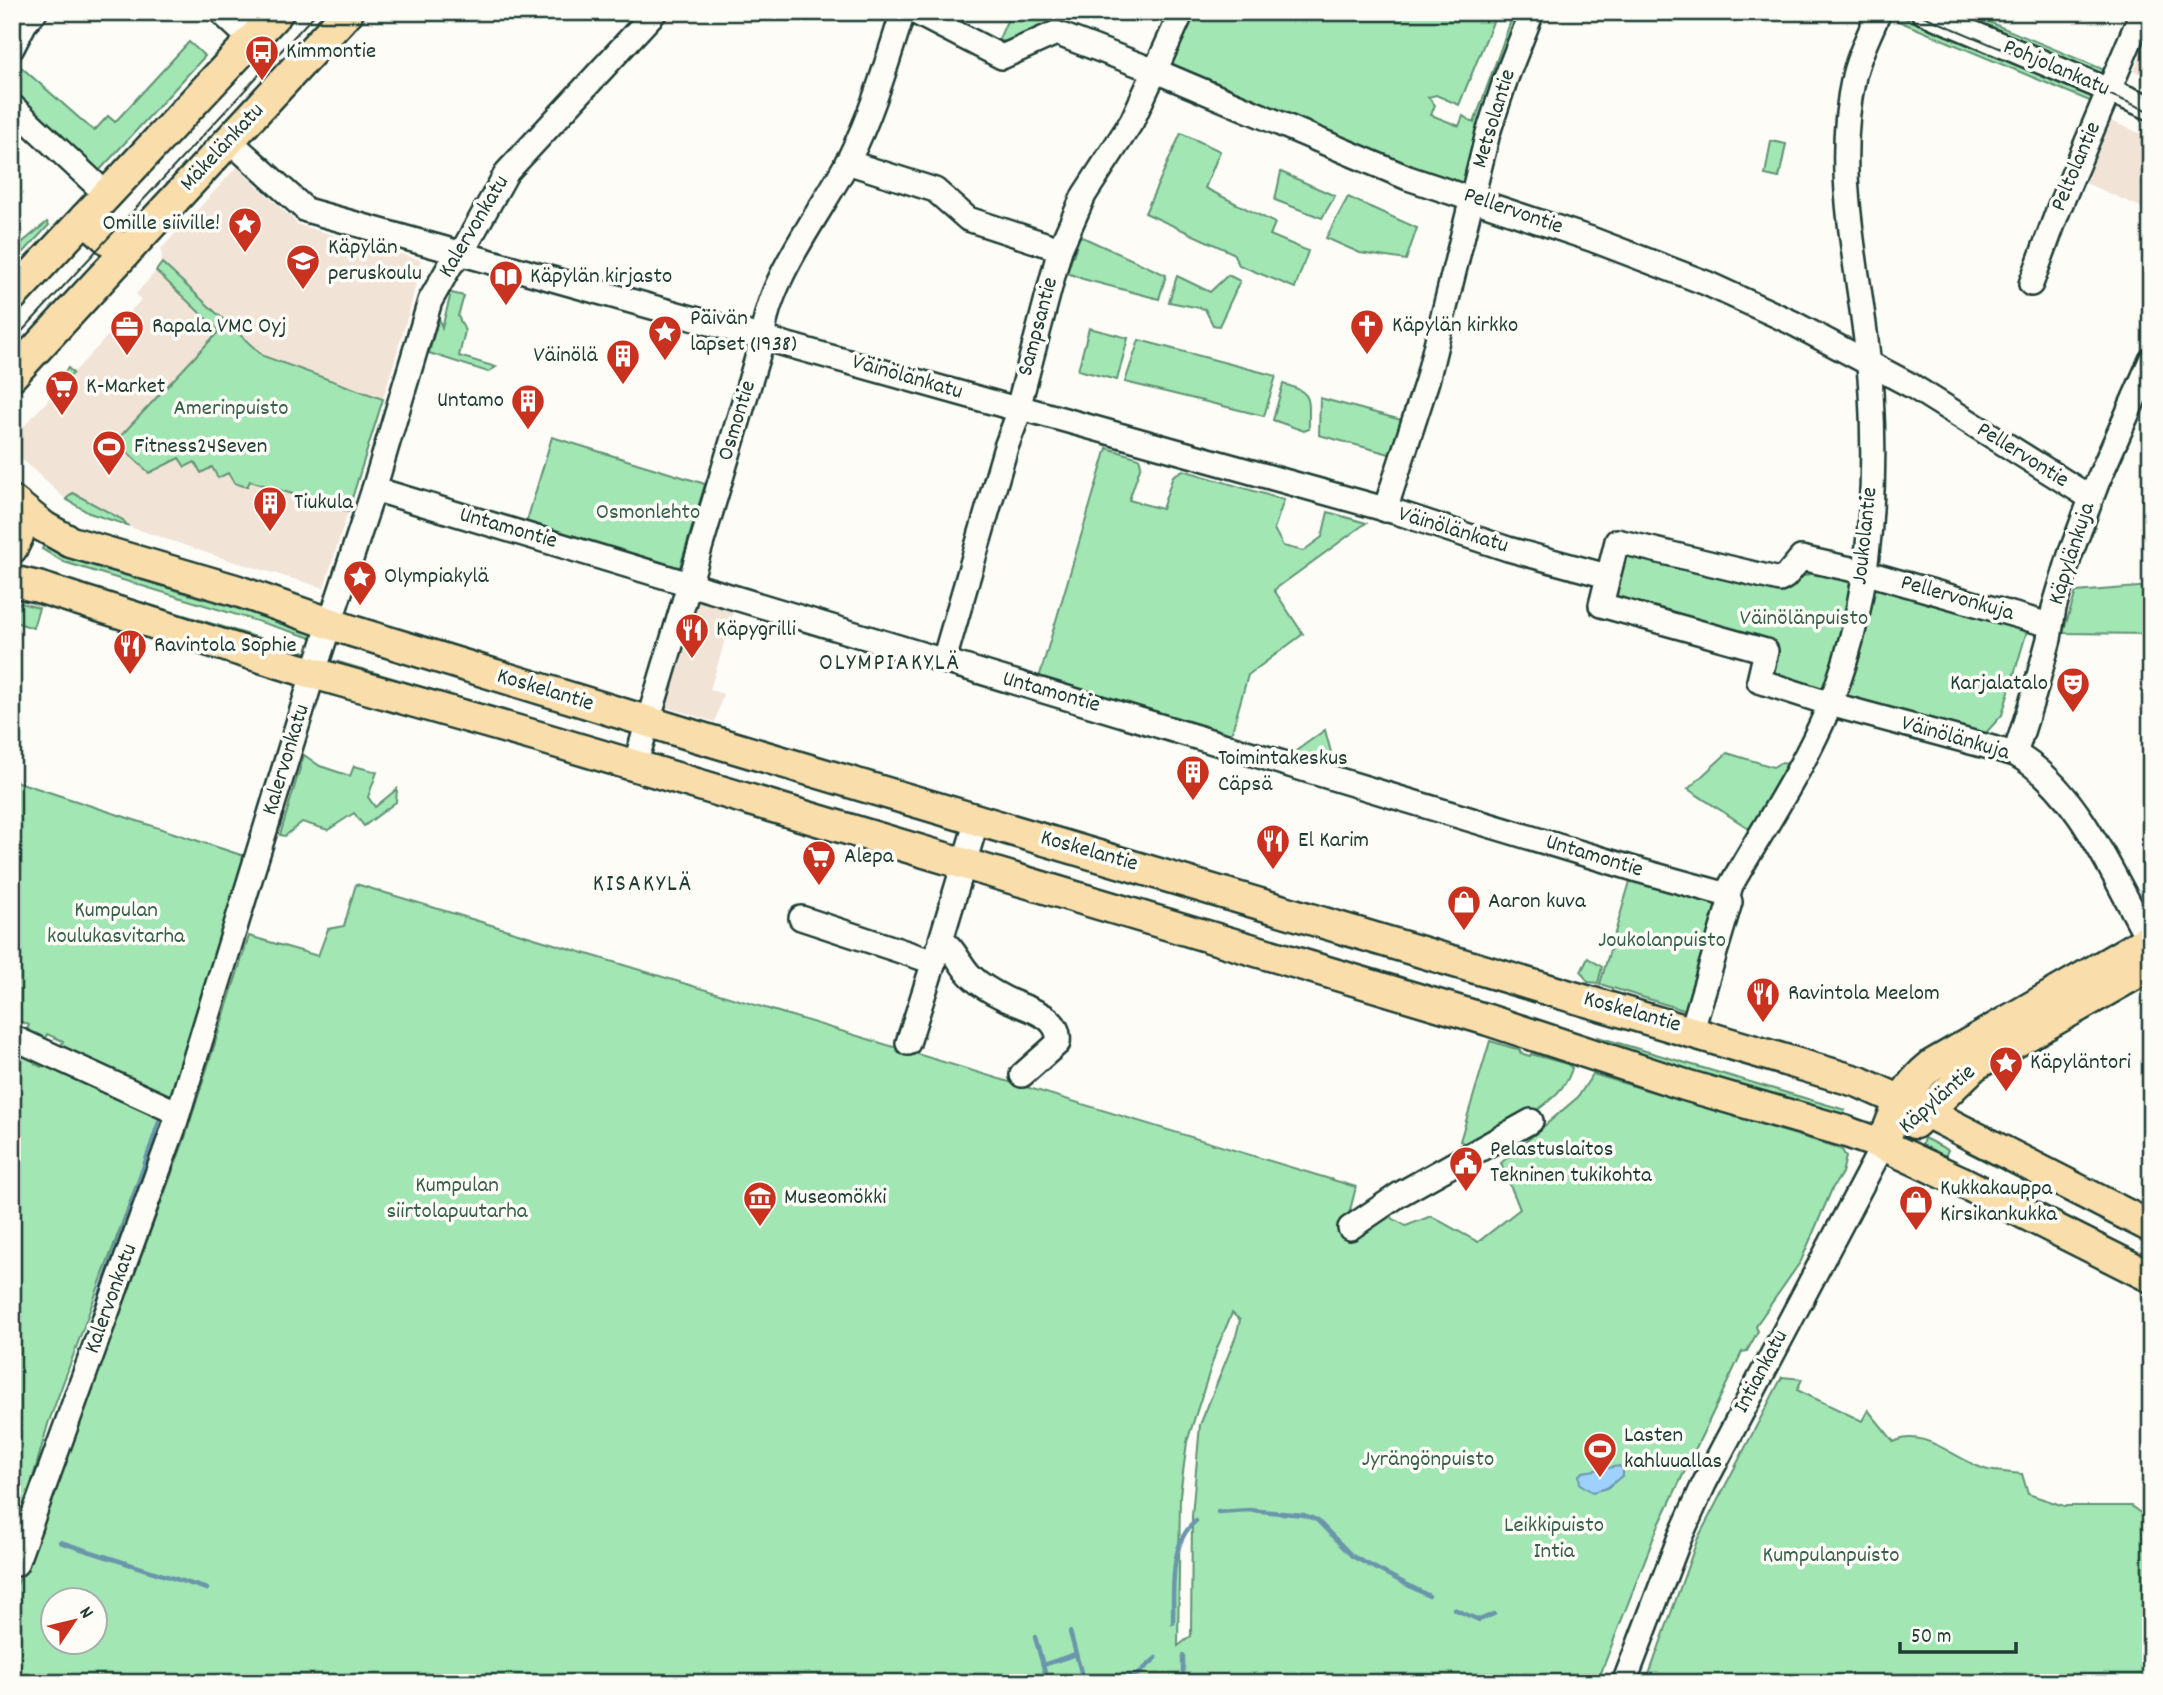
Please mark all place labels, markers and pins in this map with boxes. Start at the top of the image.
bus stop icon: Kimmontie [243,33,281,82]
place label: Kimmontie [286,36,376,69]
place icon: Omille siiville! [226,205,264,254]
place label: Omille siiville! [103,208,220,241]
place label: Käpylän peruskoulu [328,232,422,291]
school or university icon: Käpylän peruskoulu [284,242,322,291]
library icon: Käpylän kirjasto [487,258,525,307]
place label: Käpylän kirjasto [530,261,672,294]
place label: Päivän lapset (1938) [690,303,797,362]
church icon: Käpylän kirkko [1348,307,1386,356]
office icon: Rapala VMC Oyj [108,308,146,357]
place label: Käpylän kirkko [1392,310,1518,343]
place label: Rapala VMC Oyj [152,311,287,344]
place icon: Päivän lapset (1938) [646,313,684,362]
building icon: Väinölä [604,337,642,386]
place label: Väinölä [533,340,599,373]
supermarket icon: K-Market [43,368,81,417]
place label: K-Market [86,371,165,404]
building icon: Untamo [509,382,547,431]
place label: Untamo [437,385,504,418]
sports icon: Fitness24Seven [90,428,128,477]
place label: Fitness24Seven [134,431,267,464]
building icon: Tiukula [251,484,289,533]
place label: Tiukula [294,487,354,520]
place icon: Olympiakylä [341,558,379,607]
place label: Olympiakylä [384,561,490,594]
restaurant icon: Käpygrilli [673,611,711,660]
place label: Käpygrilli [716,614,796,647]
restaurant icon: Ravintola Sophie [111,627,149,676]
place label: Ravintola Sophie [154,630,297,663]
theatre icon: Karjalatalo [2054,665,2092,714]
place label: Karjalatalo [1950,668,2048,701]
place label: Toimintakeskus Cäpsä [1218,743,1348,802]
building icon: Toimintakeskus Cäpsä [1174,753,1212,802]
restaurant icon: El Karim [1254,822,1292,871]
place label: El Karim [1298,825,1369,858]
supermarket icon: Alepa [800,838,838,887]
place label: Alepa [844,841,895,874]
shop icon: Aaron kuva [1445,883,1483,932]
place label: Aaron kuva [1488,886,1587,919]
restaurant icon: Ravintola Meelom [1744,975,1782,1024]
place label: Ravintola Meelom [1788,978,1940,1011]
place icon: Käpyläntori [1987,1044,2025,1093]
place label: Käpyläntori [2030,1047,2131,1080]
place label: Pelastuslaitos Tekninen tukikohta [1490,1134,1653,1193]
public building icon: Pelastuslaitos Tekninen tukikohta [1447,1144,1485,1193]
place label: Kukkakauppa Kirsikankukka [1940,1173,2058,1232]
museum icon: Museomökki [741,1179,779,1228]
place label: Museomökki [784,1182,887,1215]
shop icon: Kukkakauppa Kirsikankukka [1897,1183,1935,1232]
place label: Lasten kahluuallas [1624,1420,1722,1479]
sports icon: Lasten kahluuallas [1581,1430,1619,1479]

